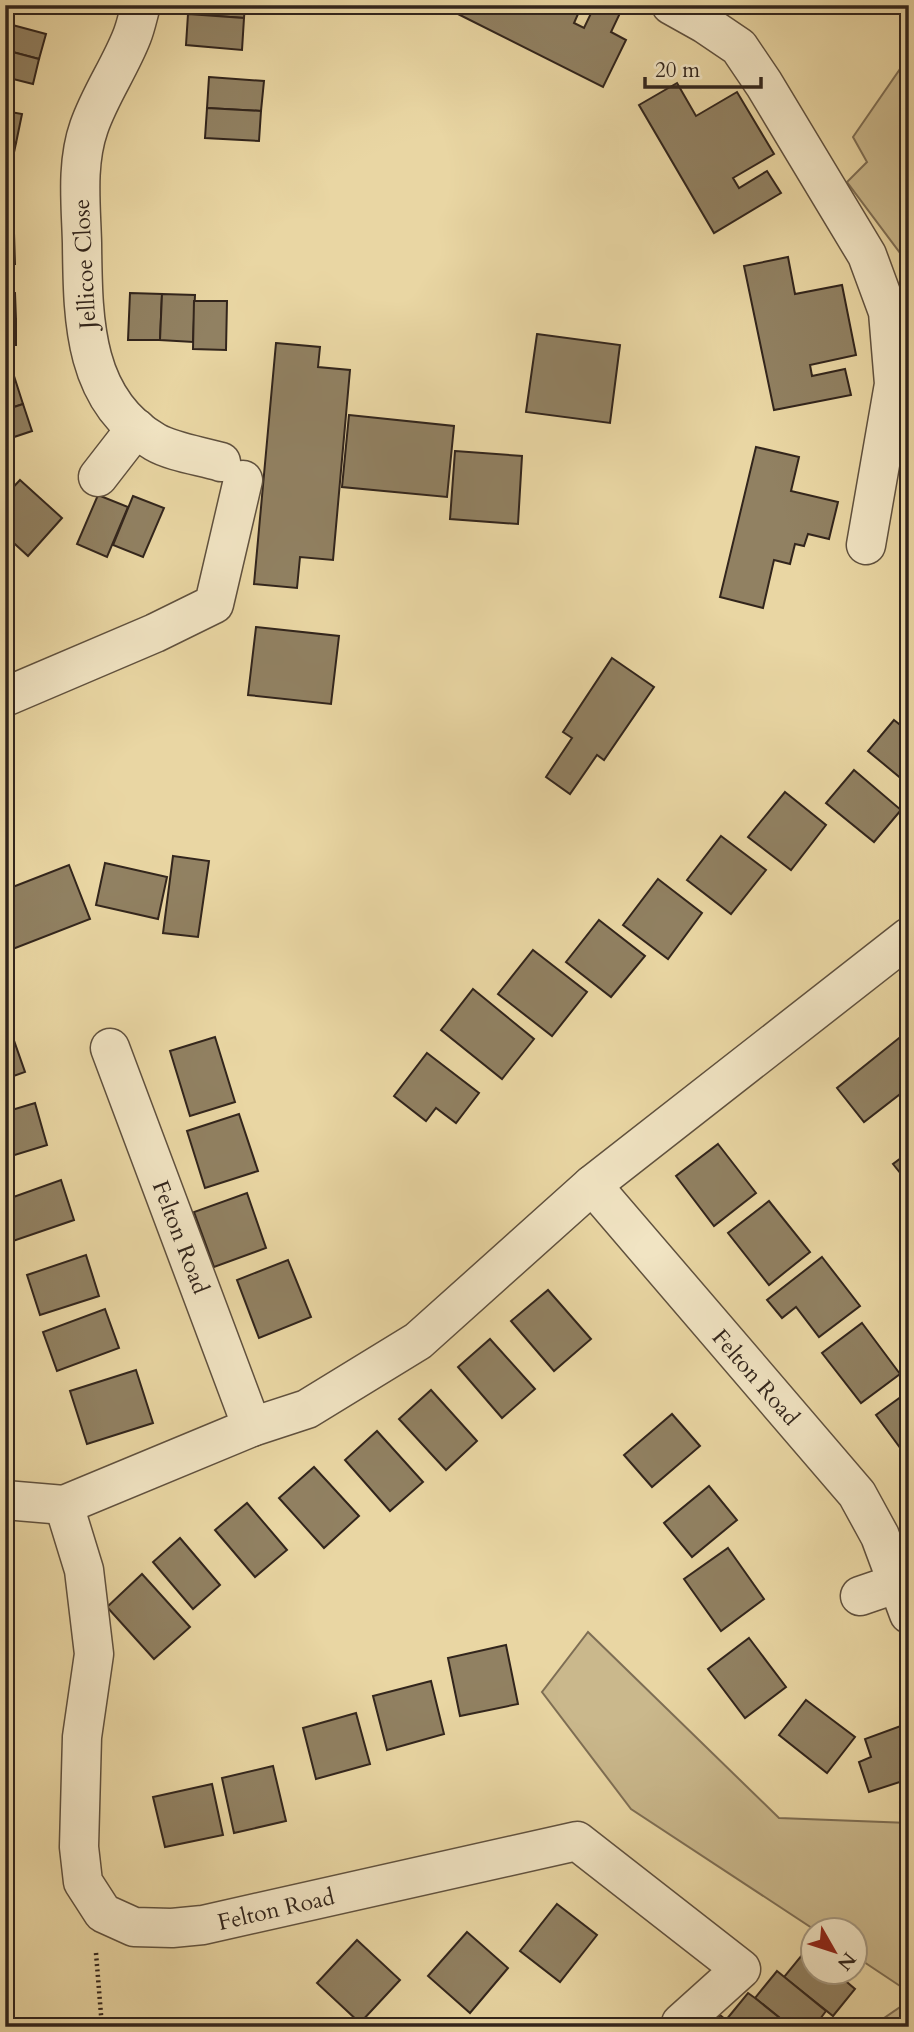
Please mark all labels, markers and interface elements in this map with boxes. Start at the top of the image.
scale bar [645,46,760,90]
text: 20 m [655,56,700,85]
street label: Jellicoe Close [66,198,104,333]
street label: Felton Road [145,1176,217,1299]
street label: Felton Road [705,1322,807,1433]
street label: Felton Road [215,1881,338,1938]
north arrow [799,1916,869,1986]
text: N [831,1946,862,1976]

